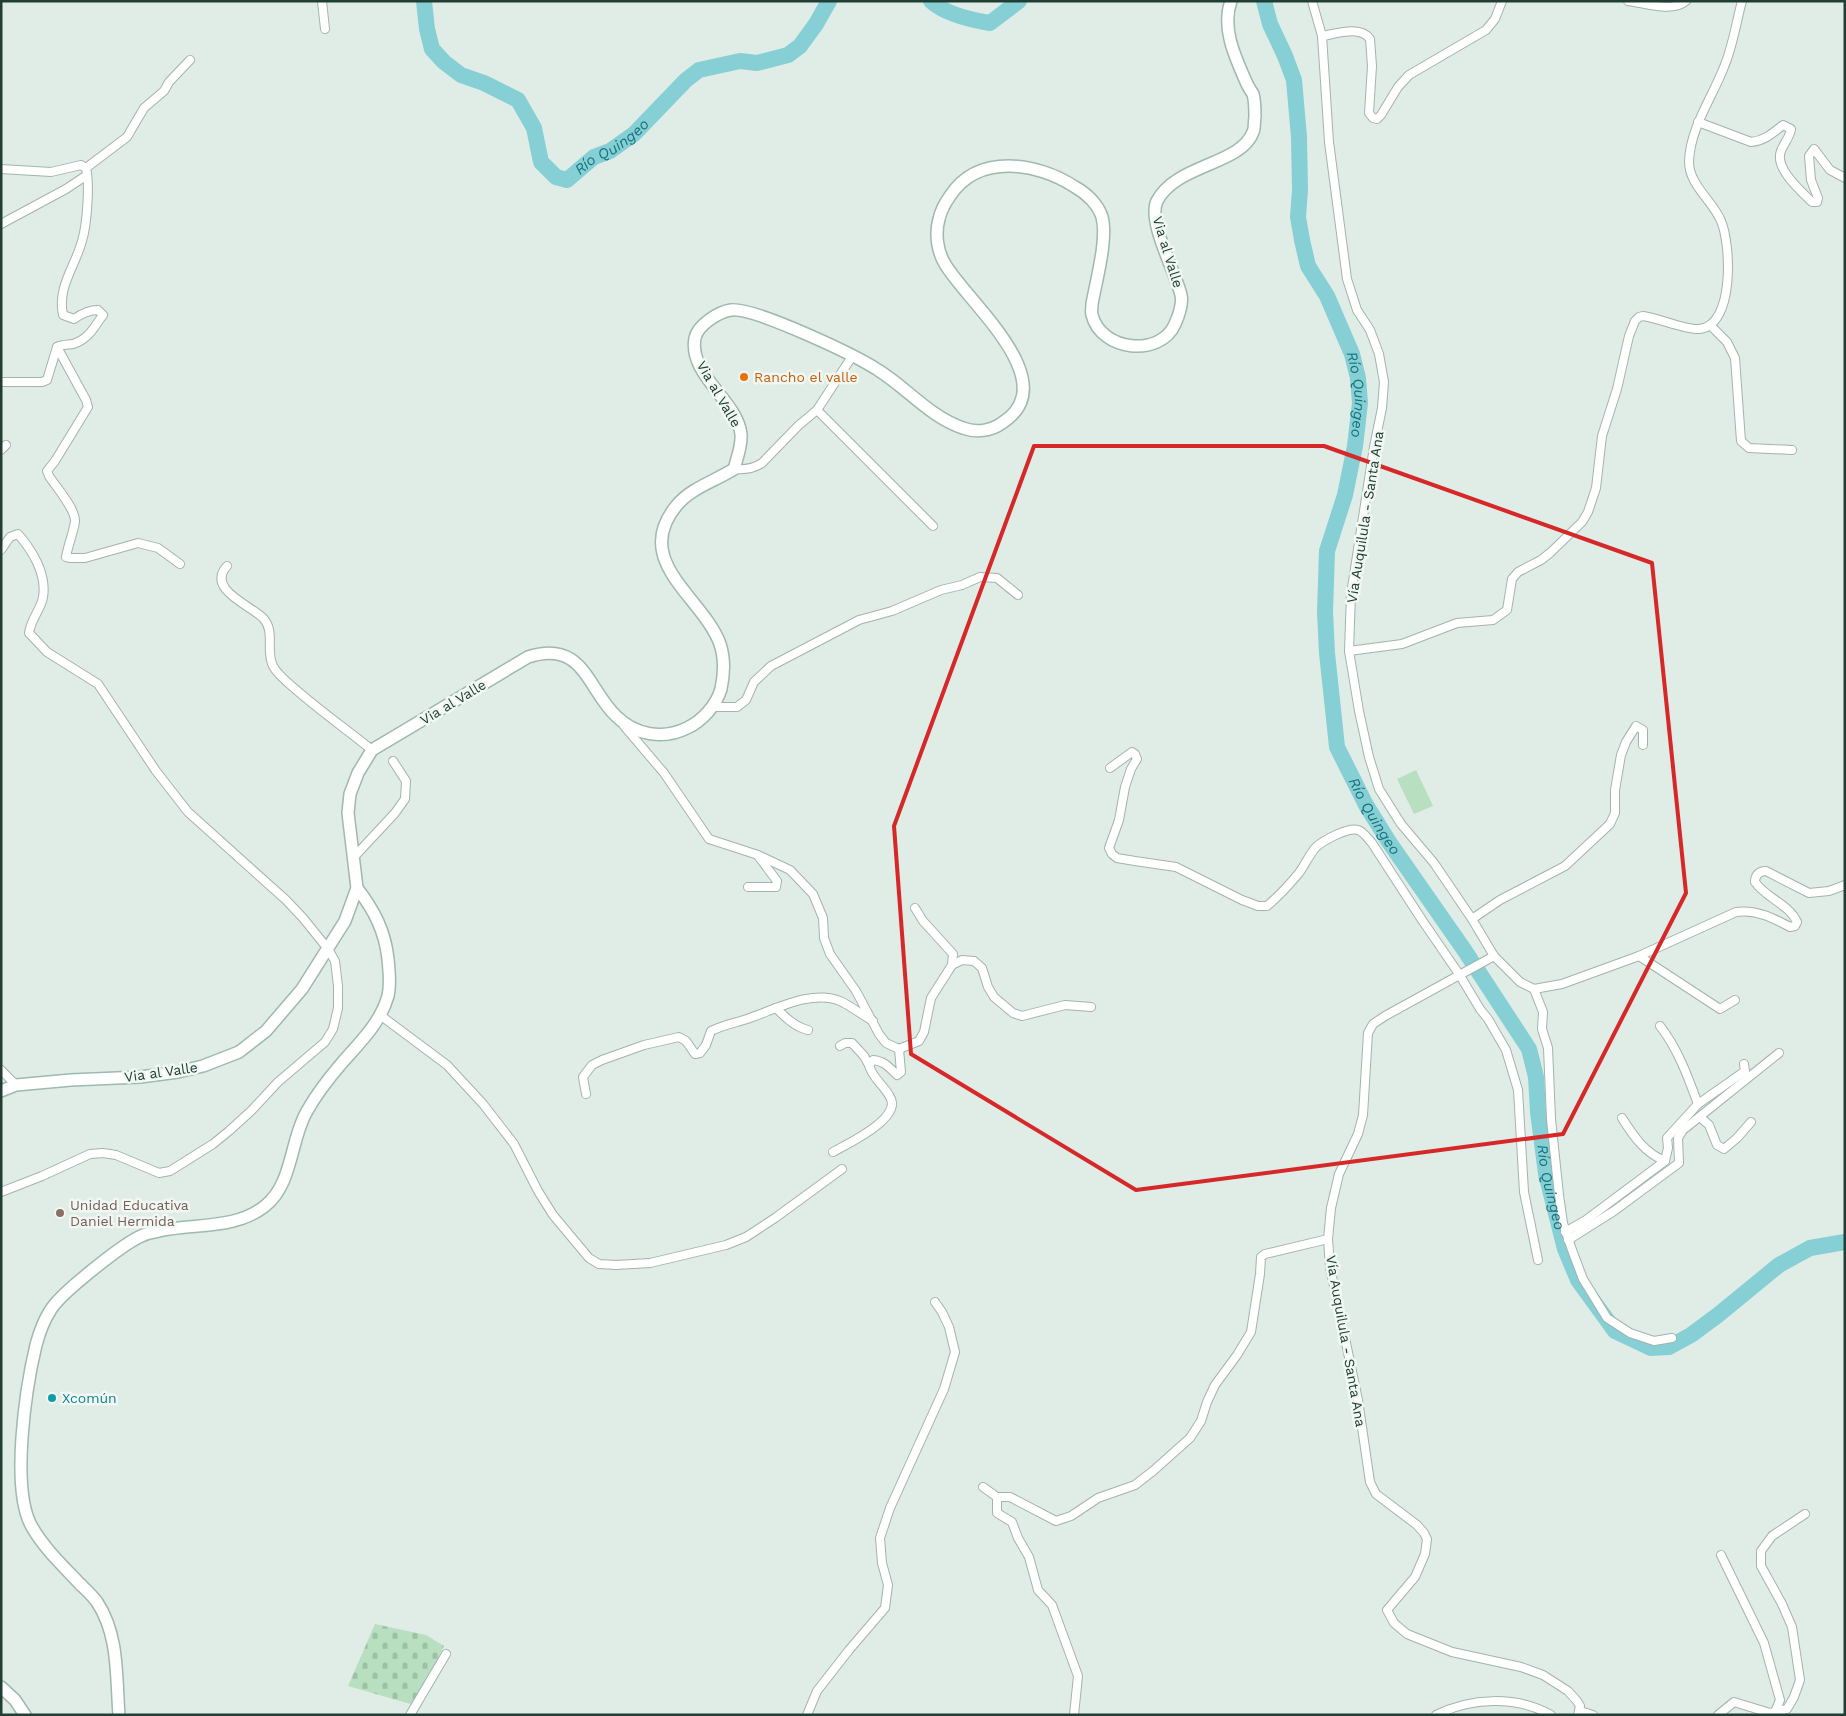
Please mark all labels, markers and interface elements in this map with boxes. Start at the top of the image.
water label: Río Quingeo [571,115,653,179]
street label: Via al Valle [1150,214,1186,290]
water label: Río Quingeo [1343,350,1369,439]
street label: Via al Valle [694,358,744,430]
place label: Rancho el valle [754,369,858,385]
marker: Rancho el valle [738,371,750,383]
street label: Vía Auquilula - Santa Ana [1344,430,1387,604]
street label: Via al Valle [417,676,489,728]
water label: Río Quingeo [1345,774,1404,859]
street label: Via al Valle [123,1059,199,1085]
water label: Río Quingeo [1533,1144,1569,1232]
place label: Unidad Educativa Daniel Hermida [70,1197,189,1229]
marker: Unidad Educativa Daniel Hermida [54,1207,66,1219]
street label: Vía Auquilula - Santa Ana [1323,1254,1369,1428]
place label: Xcomún [62,1390,117,1406]
marker: Xcomún [46,1392,58,1404]

